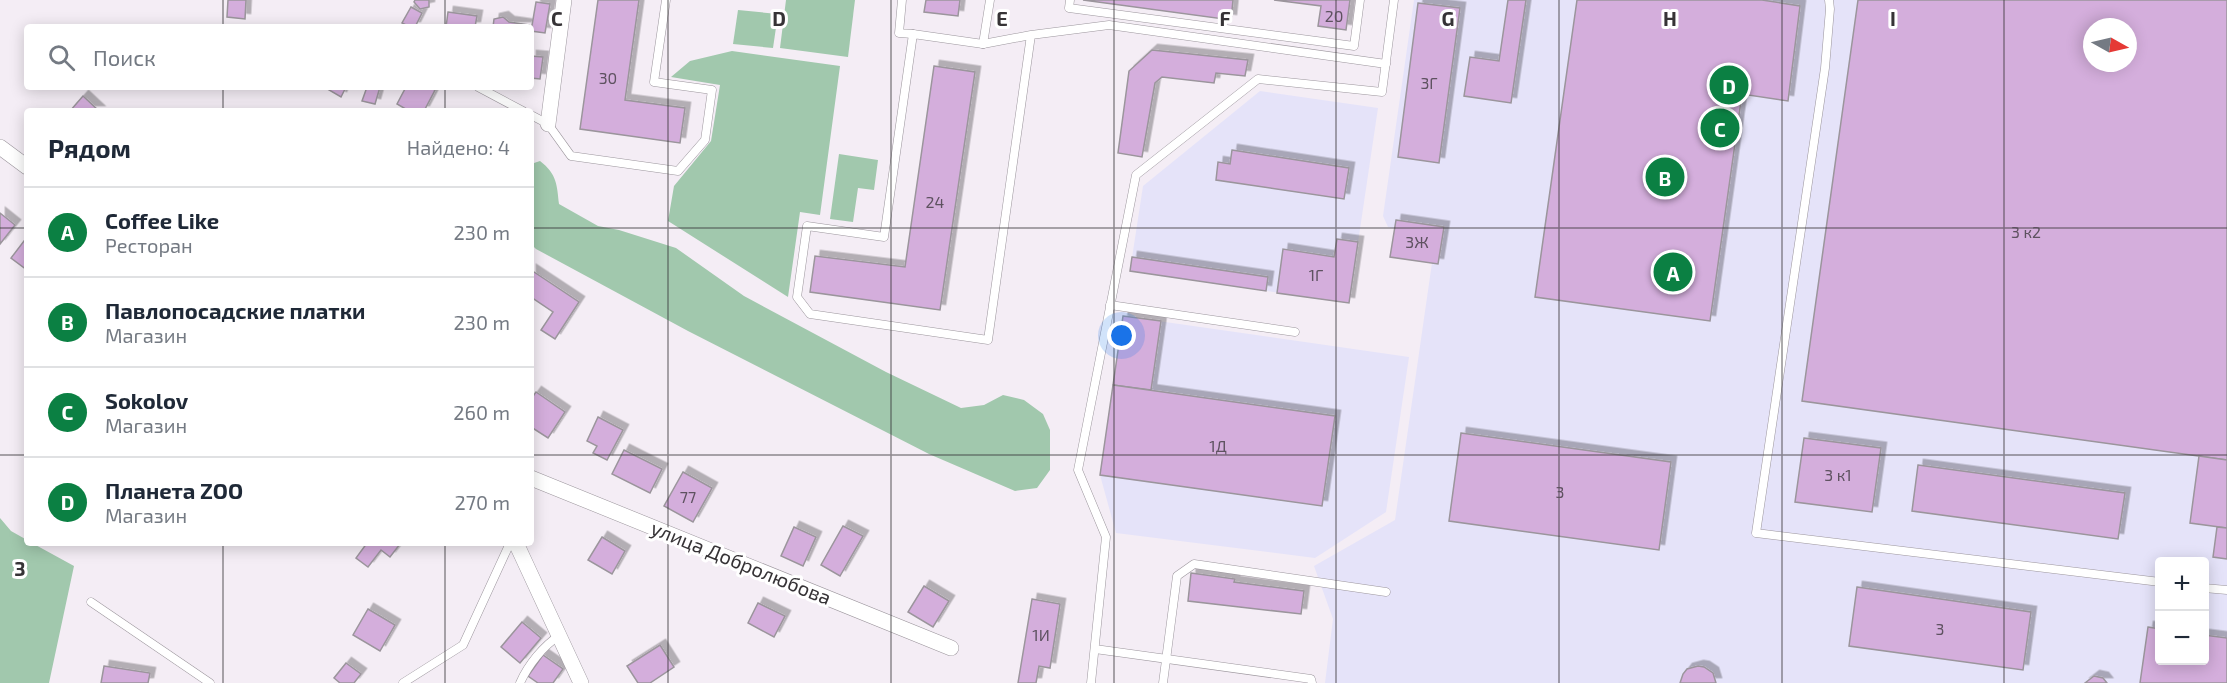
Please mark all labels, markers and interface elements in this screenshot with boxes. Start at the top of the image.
text: C [551,6,563,30]
text: D [772,6,786,30]
text: E [996,6,1008,30]
text: F [1219,6,1231,30]
house number: 20 [1325,6,1343,25]
text: G [1442,6,1454,30]
text: H [1663,6,1677,30]
text: I [1890,6,1896,30]
north arrow [2083,18,2137,72]
search box [24,24,534,90]
icon: search [45,41,78,74]
text: Поиск [93,44,156,70]
pin: D [1710,62,1748,107]
house number: 30 [599,68,617,87]
house number: 3Г [1420,73,1438,92]
pin: C [1700,106,1740,150]
text: Рядом [48,132,131,163]
text: Найдено: 4 [407,135,510,159]
pin: B [1646,154,1684,200]
house number: 24 [926,192,945,211]
text: Coffee Like [105,207,219,233]
text: A [61,220,74,244]
text: 230 m [454,220,510,244]
house number: 3 к2 [2011,222,2041,241]
house number: 3Ж [1405,232,1429,251]
text: Ресторан [105,233,193,257]
pin: A [1654,250,1692,294]
house number: 1Г [1309,265,1323,284]
text: Павлопосадские платки [105,297,366,323]
text: B [61,310,74,334]
text: 230 m [454,310,510,334]
your location [1107,321,1136,350]
text: Магазин [105,323,187,347]
text: Sokolov [105,387,188,413]
text: C [62,400,73,424]
text: 260 m [453,400,510,424]
text: Магазин [105,413,187,437]
house number: 1Д [1209,436,1227,455]
house number: 3 к1 [1824,465,1852,484]
text: Планета ZOO [105,477,243,503]
house number: 3 [1556,482,1564,501]
house number: 77 [680,487,696,506]
text: D [61,490,74,514]
text: 270 m [454,490,510,514]
text: Магазин [105,503,187,527]
street label: улица Добролюбова [647,515,835,610]
text: 3 [14,556,26,580]
map controls [2155,557,2209,665]
button: + [2155,557,2209,611]
button: − [2155,611,2209,665]
house number: 3 [1936,619,1944,638]
house number: 1И [1032,625,1050,644]

